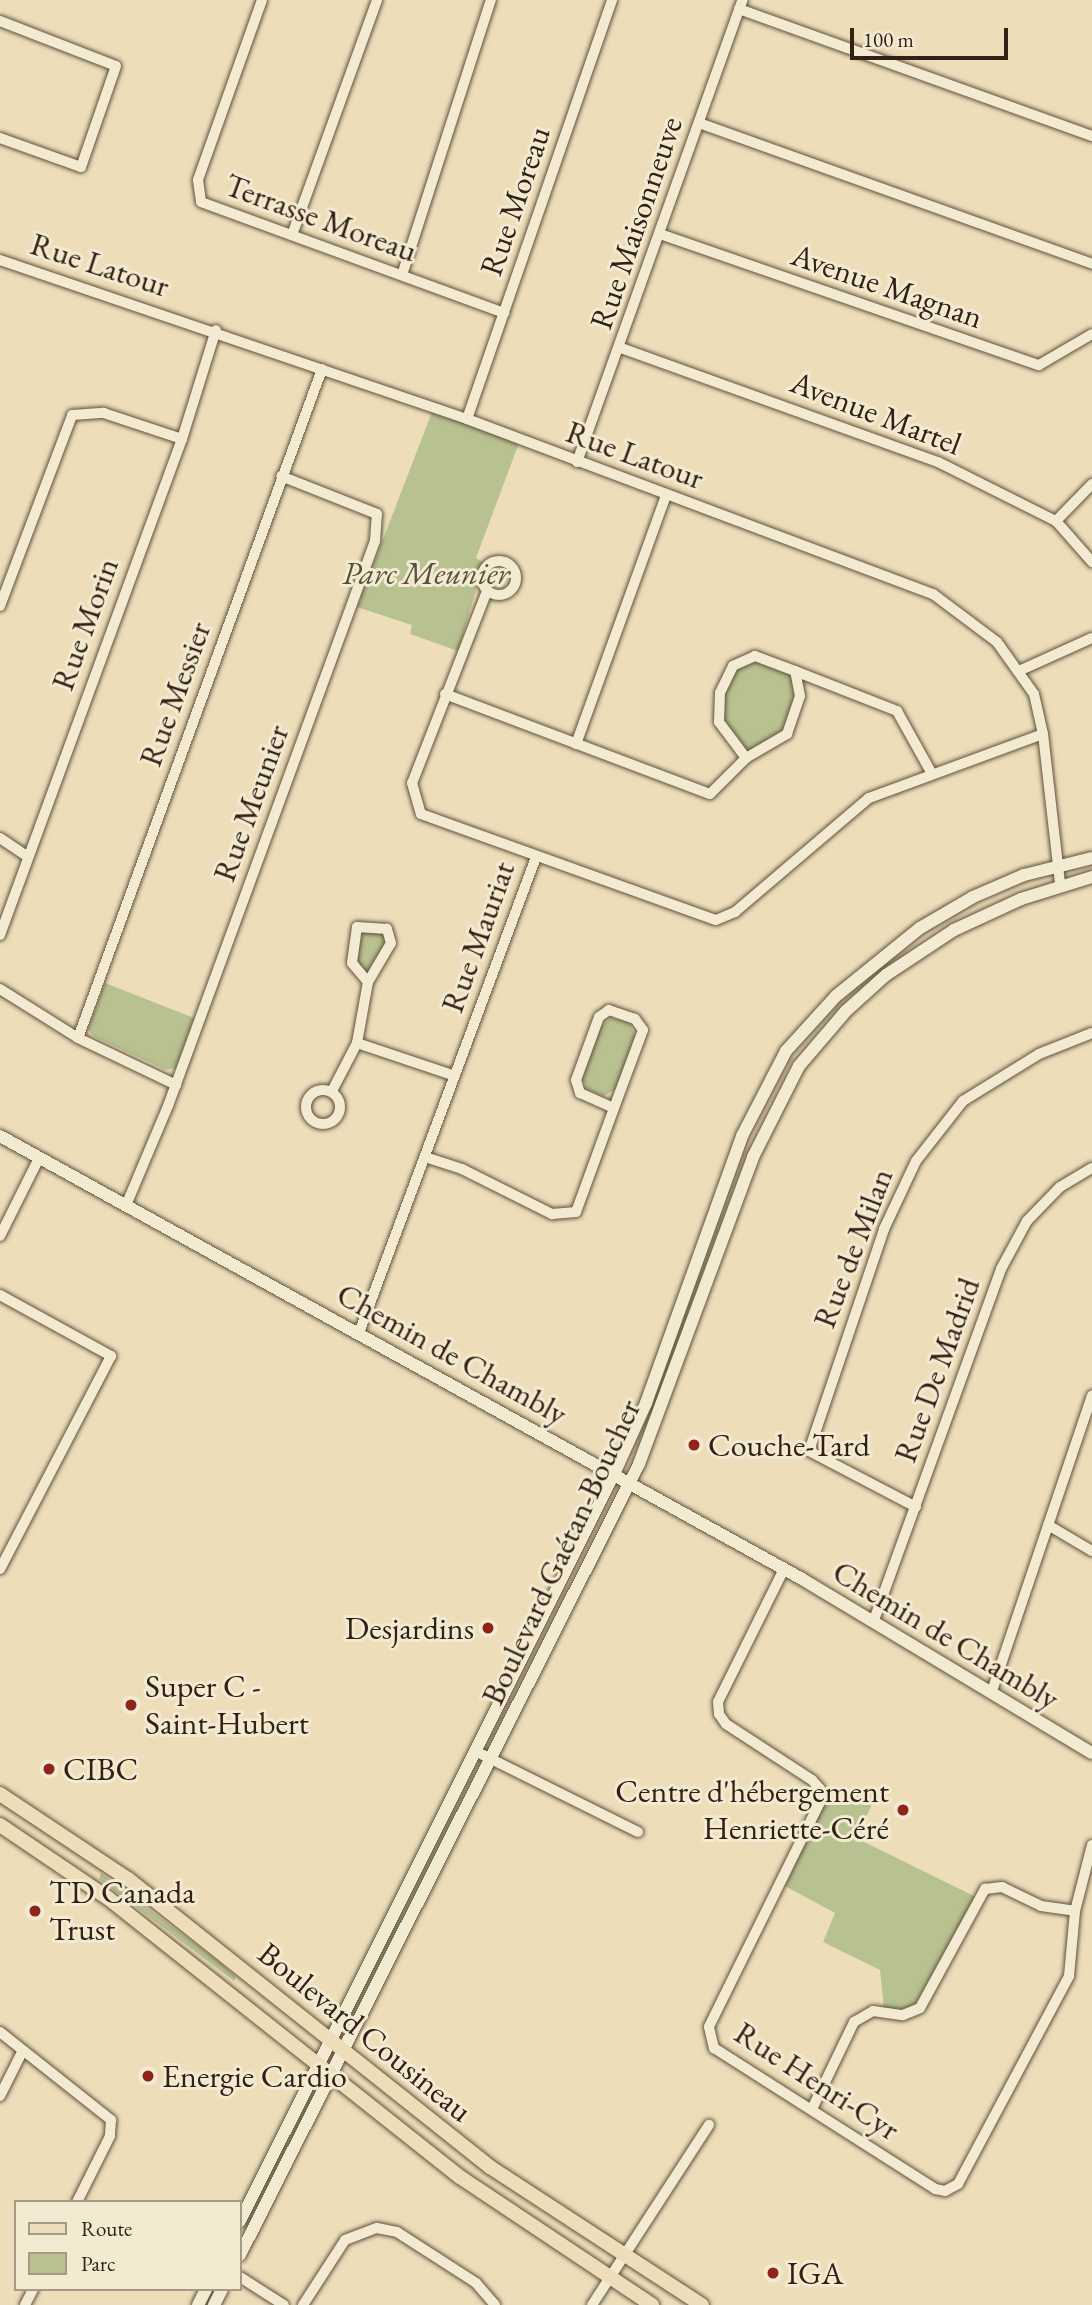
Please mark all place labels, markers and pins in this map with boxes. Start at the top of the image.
place label: Couche-Tard [708,1426,870,1464]
marker: Couche-Tard [686,1437,702,1453]
place label: Desjardins [345,1609,474,1647]
marker: Desjardins [480,1620,496,1636]
place label: Super C - Saint-Hubert [145,1668,309,1743]
marker: Super C - Saint-Hubert [123,1697,139,1713]
place label: CIBC [63,1750,138,1788]
marker: CIBC [41,1761,57,1777]
place label: Centre d'hébergement Henriette-Céré [615,1773,889,1848]
marker: Centre d'hébergement Henriette-Céré [895,1802,911,1818]
place label: TD Canada Trust [49,1874,195,1949]
marker: TD Canada Trust [27,1903,43,1919]
place label: Energie Cardio [162,2057,347,2095]
marker: Energie Cardio [140,2068,156,2084]
place label: IGA [787,2254,843,2292]
marker: IGA [765,2265,781,2281]

